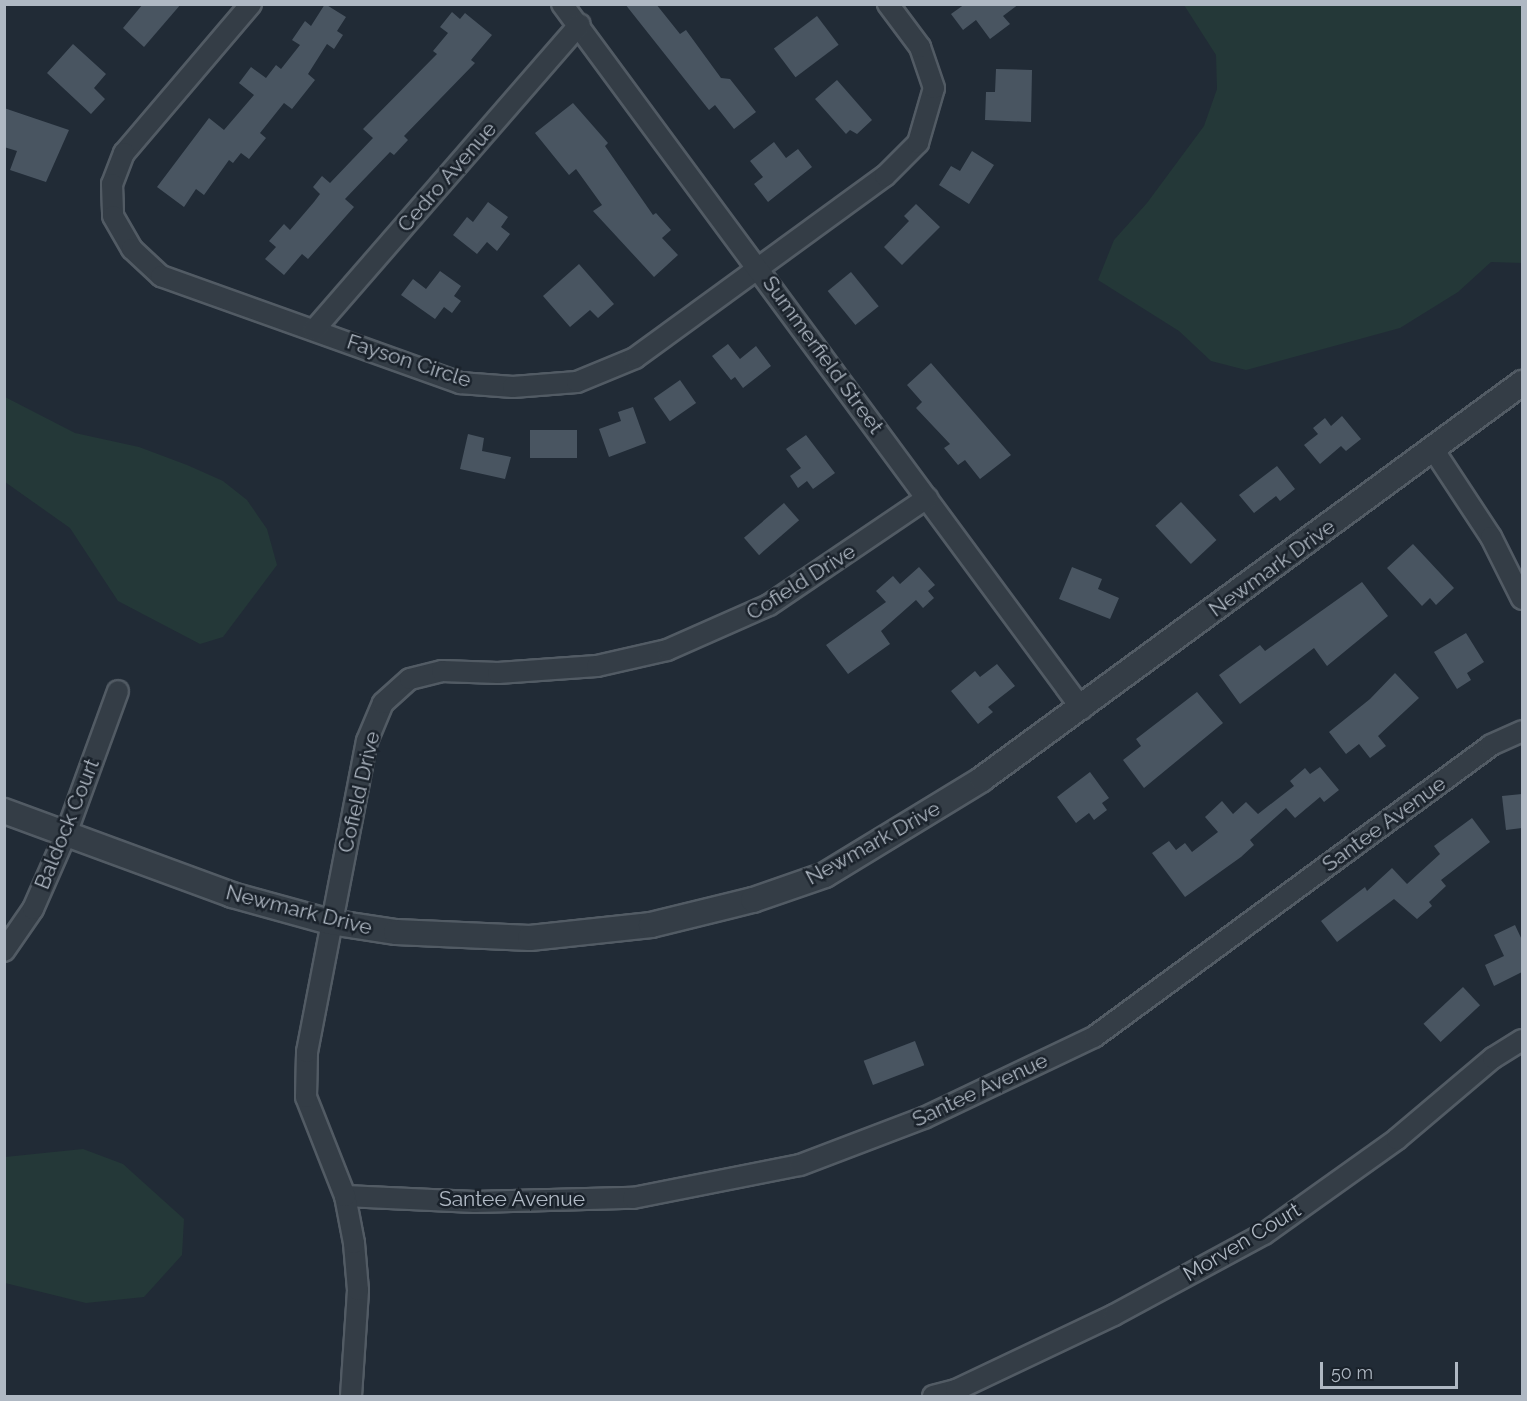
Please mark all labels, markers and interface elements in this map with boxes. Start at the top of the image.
street label: Cedro Avenue [392,117,502,237]
street label: Summerfield Street [757,271,889,439]
street label: Fayson Circle [344,329,474,393]
street label: Newmark Drive [1204,514,1340,622]
street label: Cofield Drive [742,538,860,626]
street label: Cofield Drive [333,729,385,855]
street label: Baldock Court [29,755,105,893]
street label: Santee Avenue [1317,771,1451,877]
street label: Newmark Drive [801,796,945,890]
street label: Newmark Drive [223,880,375,940]
street label: Santee Avenue [908,1048,1052,1132]
street label: Santee Avenue [439,1186,585,1212]
street label: Morven Court [1179,1197,1305,1287]
scale bar [1323,1350,1461,1388]
text: 50 m [1331,1362,1373,1383]

